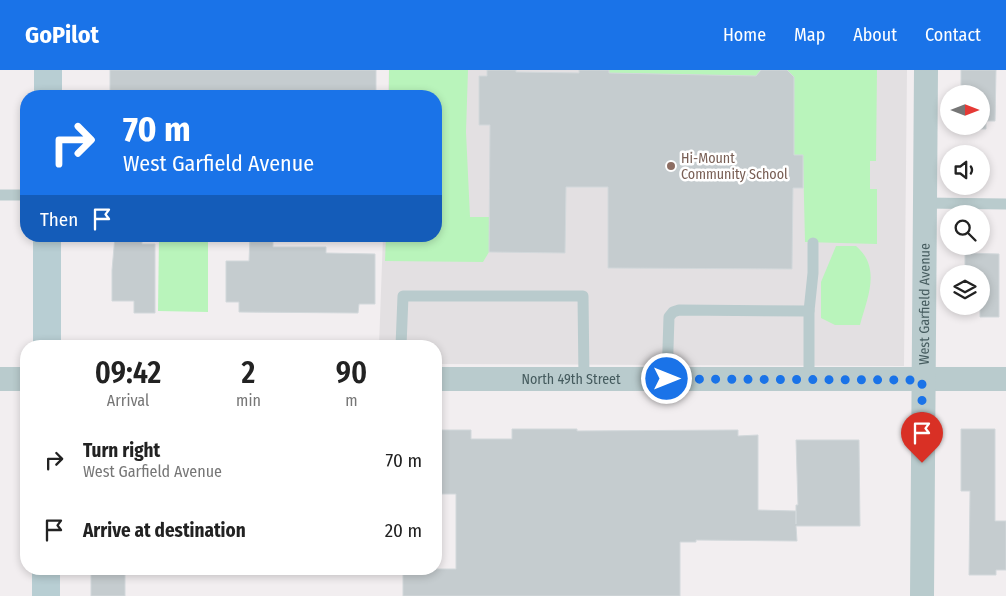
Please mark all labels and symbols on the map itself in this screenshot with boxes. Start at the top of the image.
north arrow [940,85,990,135]
place label: Hi-Mount Community School [681,150,788,183]
marker: Hi-Mount Community School [665,160,677,172]
street label: West Garfield Avenue [916,243,934,365]
position arrow [640,352,692,404]
street label: North 49th Street [521,371,621,388]
pin [901,412,943,463]

